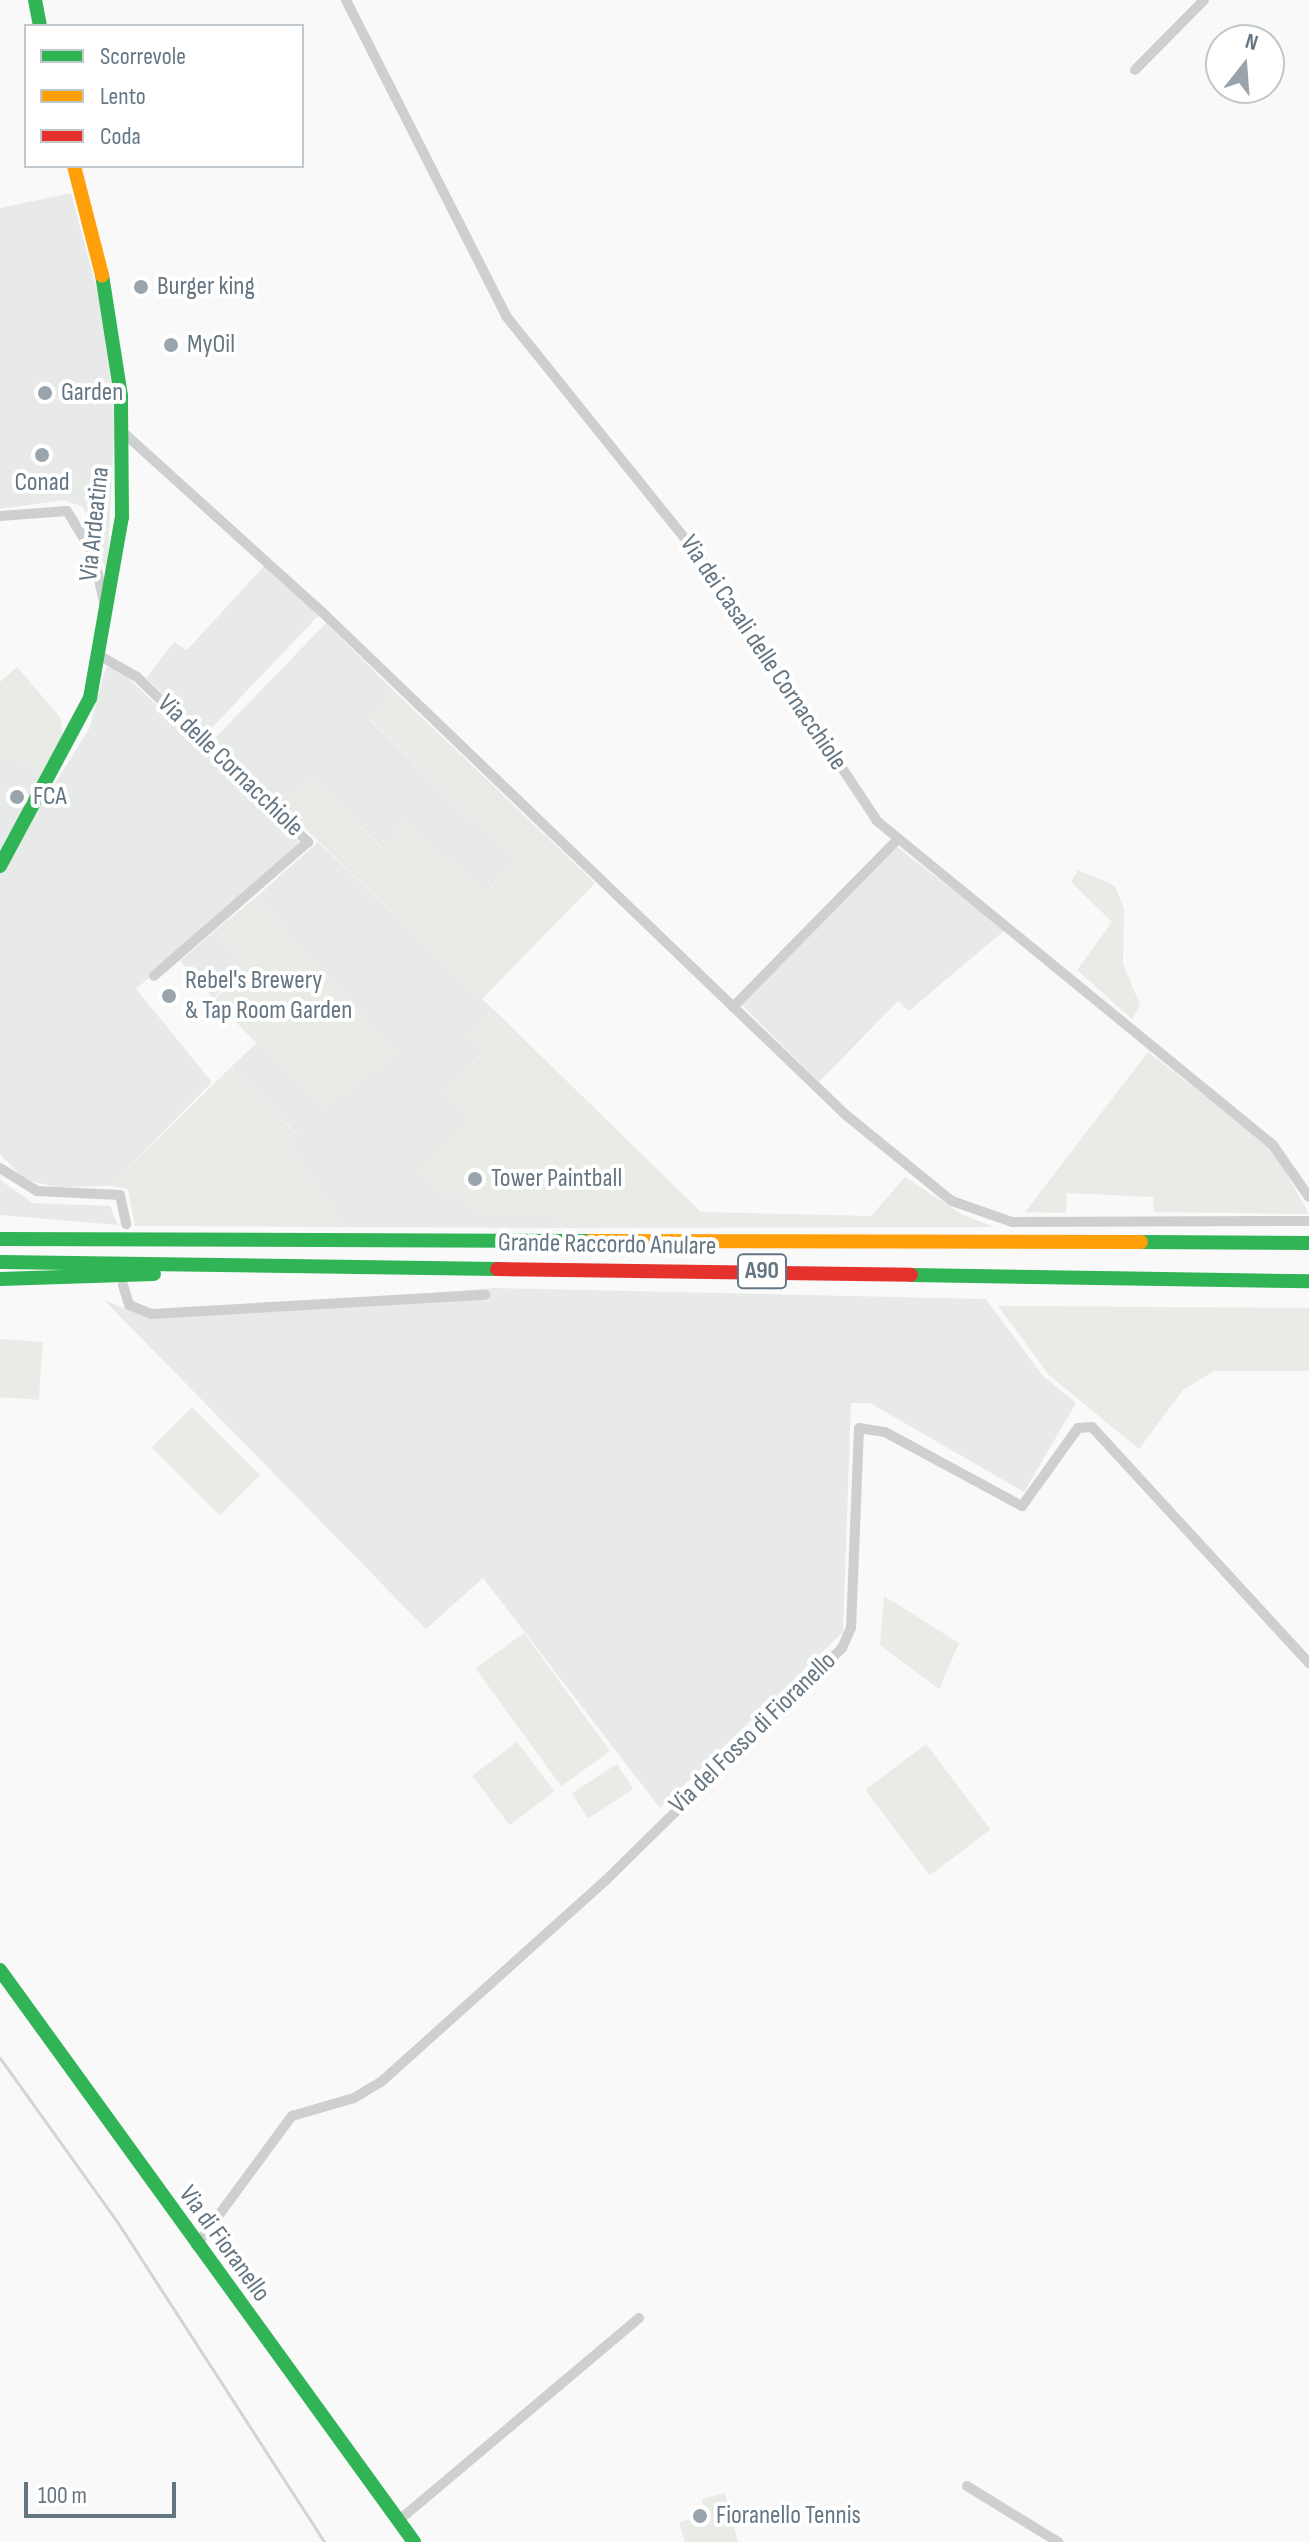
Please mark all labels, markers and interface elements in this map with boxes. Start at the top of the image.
legend [24,24,304,168]
north arrow [1205,24,1285,104]
text: N [1242,28,1261,57]
text: Scorrevole [100,42,186,71]
text: Lento [100,82,146,111]
text: Coda [100,122,141,151]
place label: Burger king [157,271,255,303]
marker: Burger king [132,278,150,296]
place label: MyOil [187,329,235,361]
marker: MyOil [162,336,180,354]
place label: Garden [61,377,123,409]
marker: Garden [36,384,54,402]
marker: Conad [33,446,51,464]
street label: Via Ardeatina [73,465,117,583]
place label: Conad [14,467,70,499]
street label: Via dei Casali delle Cornacchiole [673,530,853,776]
street label: Via delle Cornacchiole [151,689,309,843]
place label: FCA [33,781,67,813]
marker: FCA [8,788,26,806]
place label: Rebel's Brewery & Tap Room Garden [185,965,352,1026]
marker: Rebel's Brewery & Tap Room Garden [160,987,178,1005]
place label: Tower Paintball [491,1163,622,1195]
marker: Tower Paintball [466,1170,484,1188]
street label: Grande Raccordo Anulare [498,1227,716,1263]
road number: A90 [736,1251,788,1291]
street label: Via del Fosso di Fioranello [663,1646,843,1820]
street label: Via di Fioranello [172,2180,276,2308]
scale bar [28,2466,180,2516]
text: 100 m [38,2481,87,2510]
place label: Fioranello Tennis [716,2500,861,2532]
marker: Fioranello Tennis [691,2507,709,2525]

